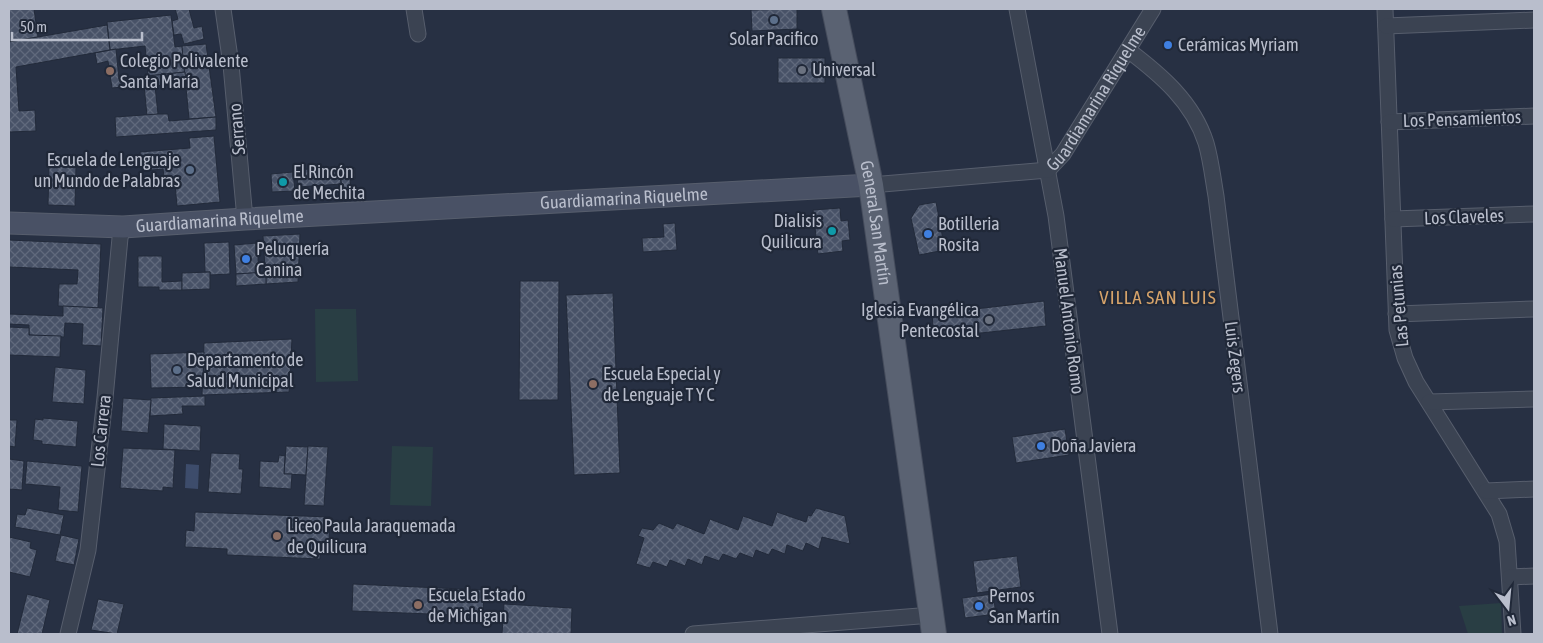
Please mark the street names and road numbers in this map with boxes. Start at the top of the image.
street label: Guardiamarina Riquelme [1042,22,1150,175]
street label: Serrano [224,102,249,156]
street label: Los Pensamientos [1402,106,1521,131]
street label: General San Martín [856,158,896,287]
street label: Guardiamarina Riquelme [540,183,708,213]
street label: Guardiamarina Riquelme [135,205,304,236]
street label: Los Claveles [1424,205,1504,228]
street label: Manuel Antonio Romo [1050,247,1089,395]
street label: Las Petunias [1384,264,1413,348]
street label: Luis Zegers [1221,320,1250,394]
street label: Los Carrera [86,394,115,468]

